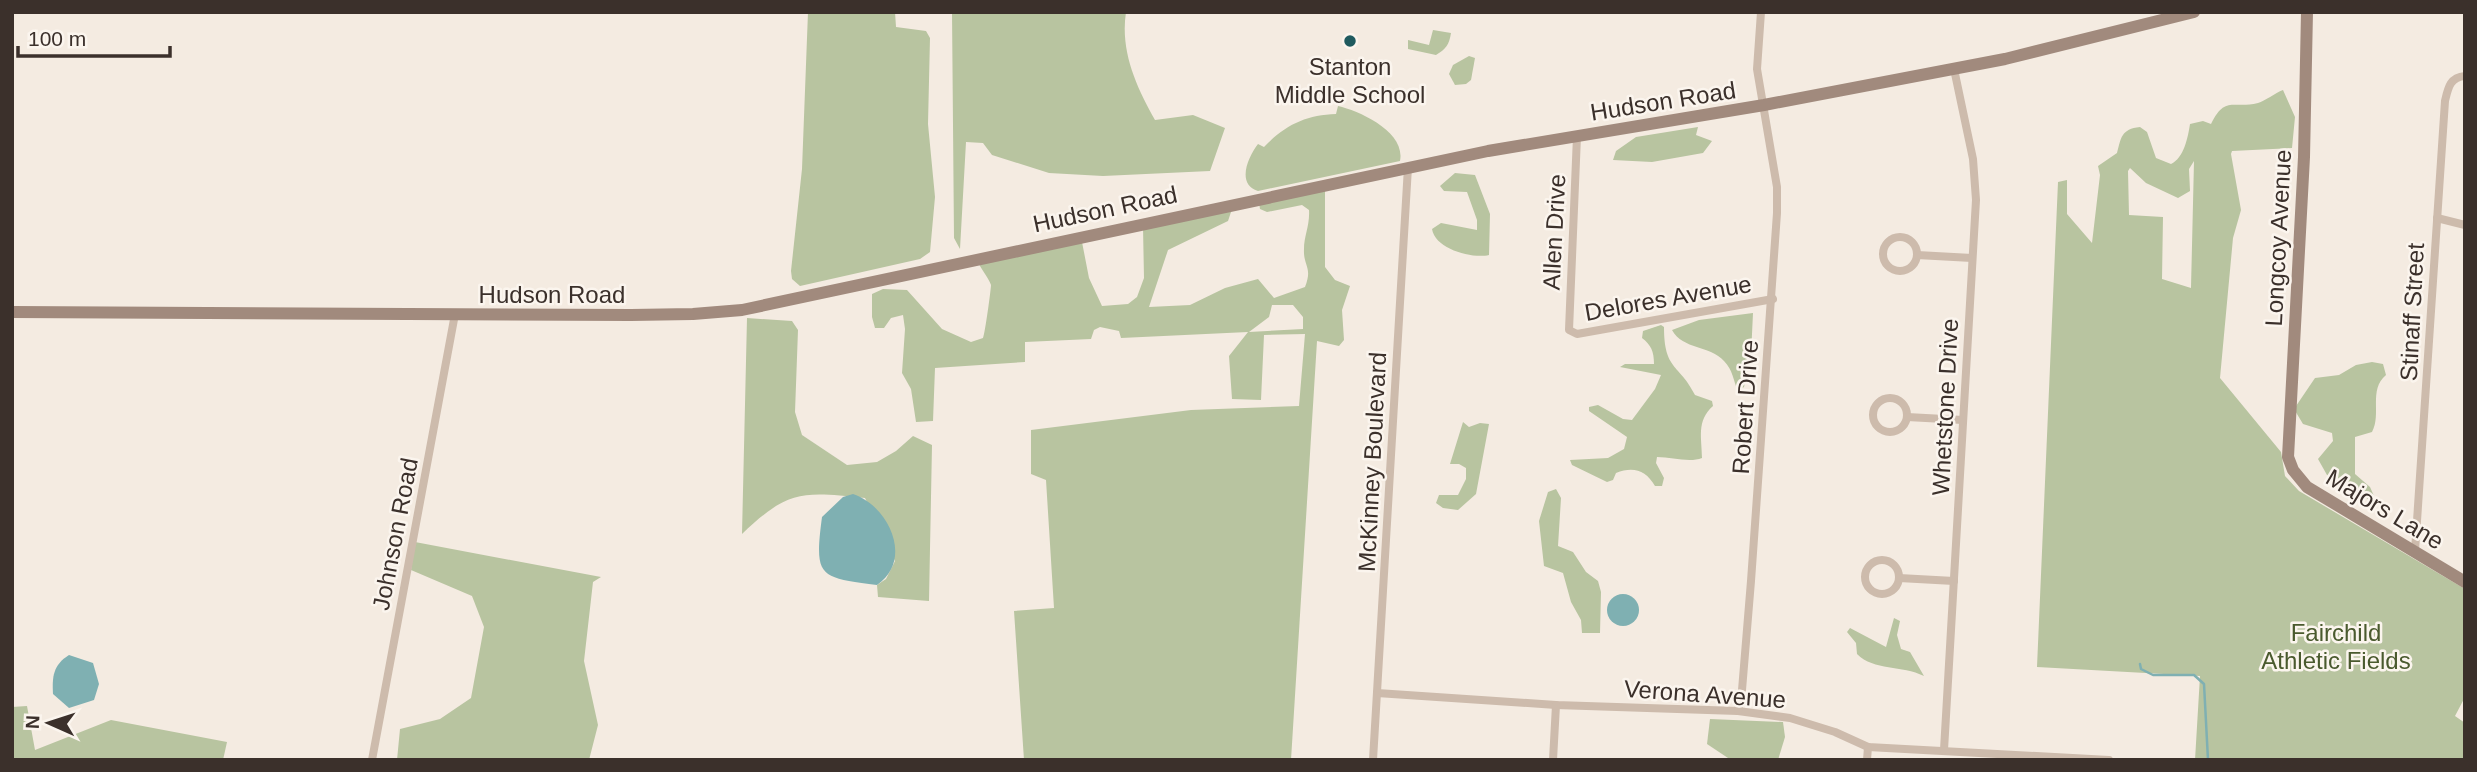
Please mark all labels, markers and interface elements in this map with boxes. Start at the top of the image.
scale bar [18,14,170,58]
text: 100 m [28,27,86,50]
marker: Stanton Middle School [1342,33,1358,49]
place label: Stanton Middle School [1275,53,1425,108]
street label: Hudson Road [1588,76,1738,126]
street label: Longcoy Avenue [2260,149,2296,327]
street label: Allen Drive [1537,173,1571,291]
street label: Hudson Road [1030,181,1180,237]
street label: Stinaff Street [2395,242,2429,382]
street label: Delores Avenue [1582,270,1754,326]
street label: Hudson Road [479,281,625,308]
street label: Whetstone Drive [1927,318,1963,496]
street label: Robert Drive [1727,339,1763,475]
street label: McKinney Boulevard [1353,351,1391,573]
street label: Johnson Road [367,455,423,613]
street label: Majors Lane [2321,463,2449,555]
park label: Fairchild Athletic Fields [2261,619,2411,674]
street label: Verona Avenue [1623,675,1787,713]
north arrow [14,688,84,758]
text: N [22,715,43,730]

